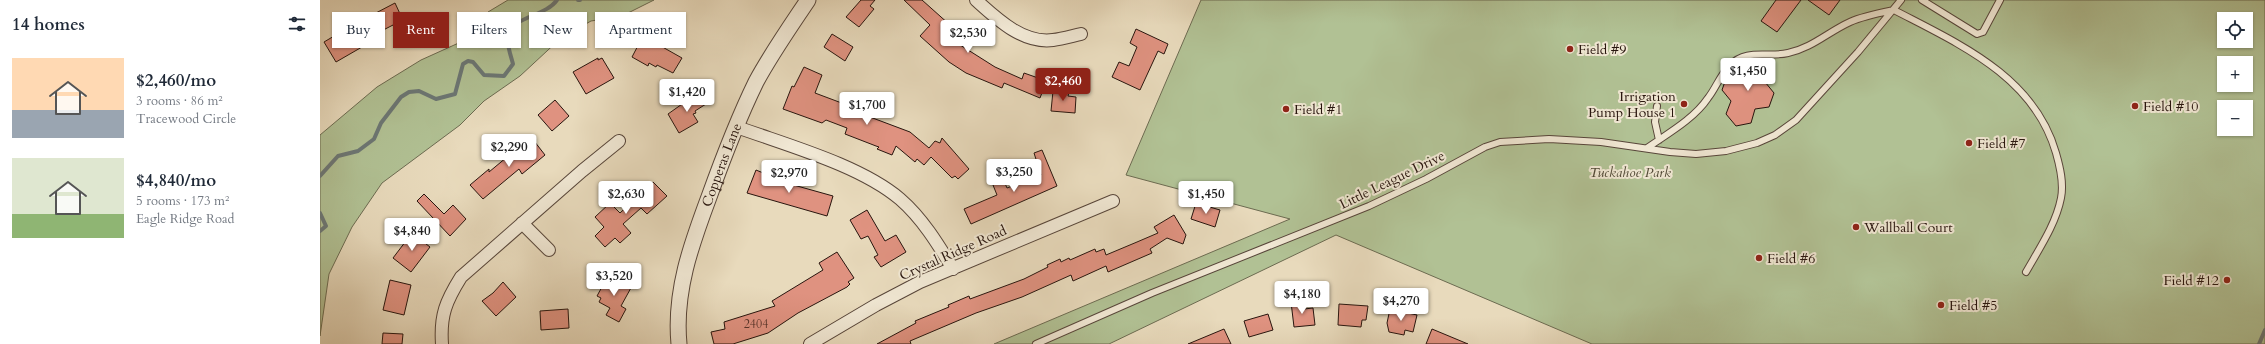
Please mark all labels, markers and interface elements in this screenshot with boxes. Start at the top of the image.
chip: Buy [332,12,385,48]
chip: Rent [393,12,449,48]
chip: Filters [457,12,521,48]
chip: New [529,12,587,48]
chip: Apartment [595,12,686,48]
map controls [2217,12,2253,136]
button: locate [2217,12,2253,48]
text: 14 homes [12,13,85,36]
icon: filters [286,13,308,35]
pin: $2,530 [935,20,1001,54]
text: $2,530 [949,24,987,42]
place label: Field #9 [1578,40,1626,59]
marker: Field #9 [1565,44,1575,54]
button: + [2217,56,2253,92]
pin: $1,450 [1715,58,1781,92]
text: $1,450 [1729,62,1767,80]
pin: $2,460 [1030,68,1096,102]
text: $2,460/mo [136,69,216,92]
text: $2,460 [1044,72,1082,90]
icon: home [44,74,92,122]
pin: $1,420 [654,79,720,113]
text: $1,420 [668,83,706,101]
place label: Irrigation Pump House 1 [1588,87,1676,122]
text: 3 rooms · 86 m² [136,92,223,110]
pin: $1,700 [834,92,900,126]
text: $1,700 [848,96,886,114]
place label: Field #10 [2143,97,2199,116]
marker: Irrigation Pump House 1 [1679,99,1689,109]
place label: Field #1 [1294,100,1342,119]
button: − [2217,100,2253,136]
marker: Field #10 [2130,101,2140,111]
marker: Field #1 [1281,104,1291,114]
text: Tracewood Circle [136,110,236,128]
street label: Copperas Lane [697,120,746,209]
pin: $2,290 [476,134,542,168]
place label: Field #7 [1977,134,2025,153]
text: $2,290 [490,138,528,156]
marker: Field #7 [1964,138,1974,148]
street label: Little League Drive [1336,146,1448,214]
pin: $3,250 [981,159,1047,193]
pin: $2,970 [756,160,822,194]
text: $3,250 [995,163,1033,181]
park label: Tuckahoe Park [1589,163,1671,182]
text: $2,970 [770,164,808,182]
text: $4,840/mo [136,169,216,192]
icon: home [44,174,92,222]
pin: $2,630 [593,181,659,215]
pin: $1,450 [1173,181,1239,215]
text: $2,630 [607,185,645,203]
text: $1,450 [1187,185,1225,203]
text: 5 rooms · 173 m² [136,192,229,210]
text: Eagle Ridge Road [136,210,234,228]
pin: $4,840 [379,218,445,252]
place label: Wallball Court [1863,218,1953,237]
street label: Crystal Ridge Road [896,221,1010,285]
text: $4,840 [393,222,431,240]
marker: Wallball Court [1851,222,1861,232]
place label: Field #6 [1767,249,1815,268]
marker: Field #6 [1754,253,1764,263]
pin: $3,520 [581,263,647,297]
text: $3,520 [595,267,633,285]
place label: Field #12 [2163,271,2219,290]
marker: Field #12 [2222,275,2232,285]
pin: $4,180 [1269,281,1335,315]
text: $4,180 [1283,285,1321,303]
pin: $4,270 [1368,288,1434,322]
text: $4,270 [1382,292,1420,310]
place label: Field #5 [1949,296,1997,315]
marker: Field #5 [1936,300,1946,310]
house number: 2404 [744,316,768,332]

